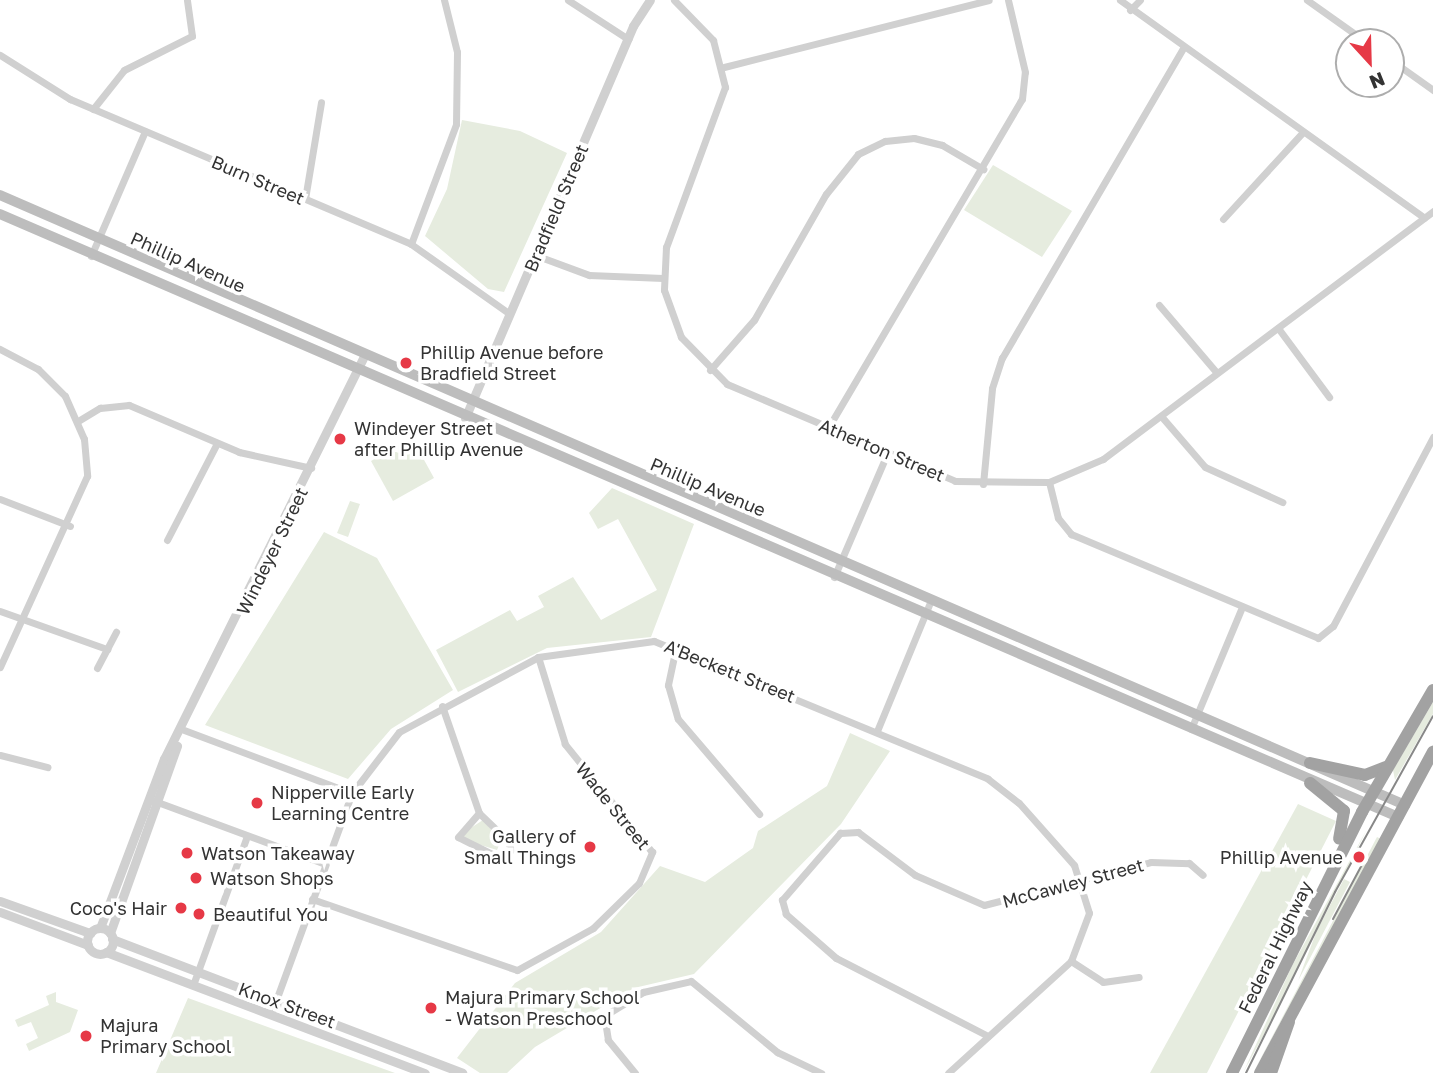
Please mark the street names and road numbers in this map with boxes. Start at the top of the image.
street label: Bradfield Street [519,141,593,275]
street label: Burn Street [208,151,308,209]
street label: Phillip Avenue [127,227,249,297]
street label: Atherton Street [816,414,948,486]
street label: Phillip Avenue [647,453,769,521]
street label: Windeyer Street [232,484,312,618]
street label: A'Beckett Street [661,635,799,707]
street label: Wade Street [571,758,655,854]
street label: McCawley Street [1000,854,1146,912]
street label: Federal Highway [1234,877,1316,1017]
street label: Knox Street [236,977,338,1033]

